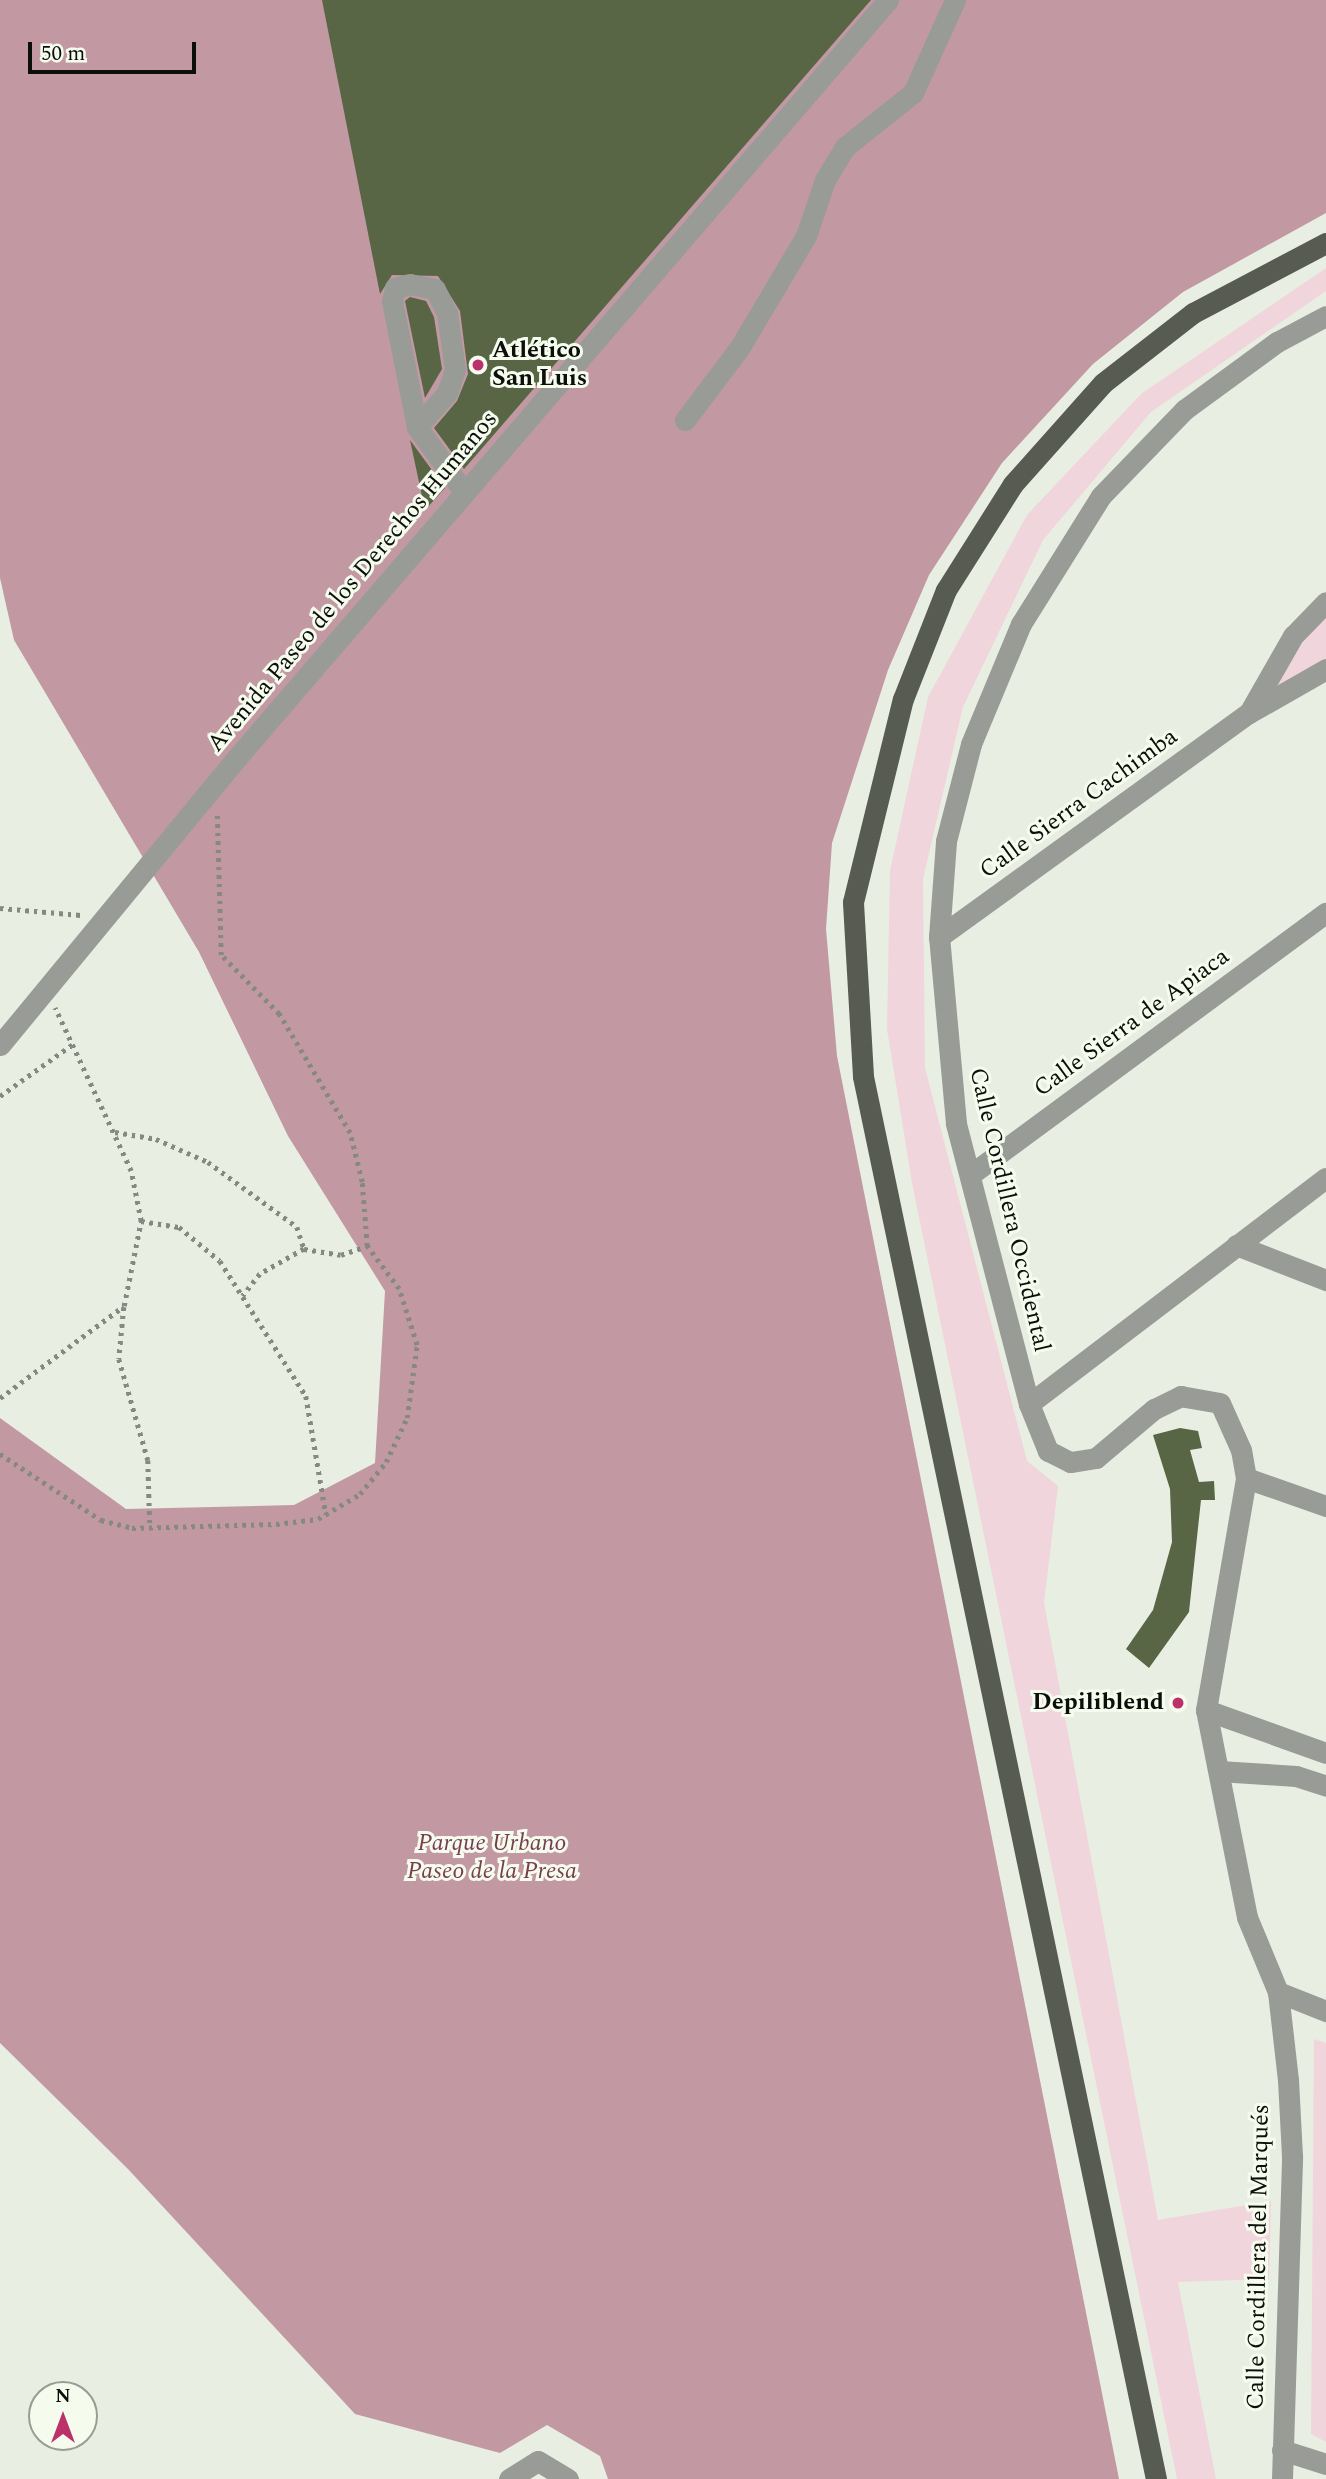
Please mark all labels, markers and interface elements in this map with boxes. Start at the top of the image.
scale bar [32,28,200,72]
text: 50 m [41,38,85,70]
place label: Atlético San Luis [492,337,587,393]
marker: Atlético San Luis [470,357,486,373]
street label: Avenida Paseo de los Derechos Humanos [202,406,504,758]
street label: Calle Sierra Cachimba [975,723,1183,885]
street label: Calle Sierra de Apiaca [1029,942,1235,1104]
street label: Calle Cordillera Occidental [962,1065,1056,1355]
place label: Depiliblend [1032,1689,1164,1717]
marker: Depiliblend [1170,1695,1186,1711]
park label: Parque Urbano Paseo de la Presa [407,1830,577,1886]
street label: Calle Cordillera del Marqués [1242,2104,1276,2410]
north arrow [28,2381,98,2451]
text: N [55,2382,71,2411]

